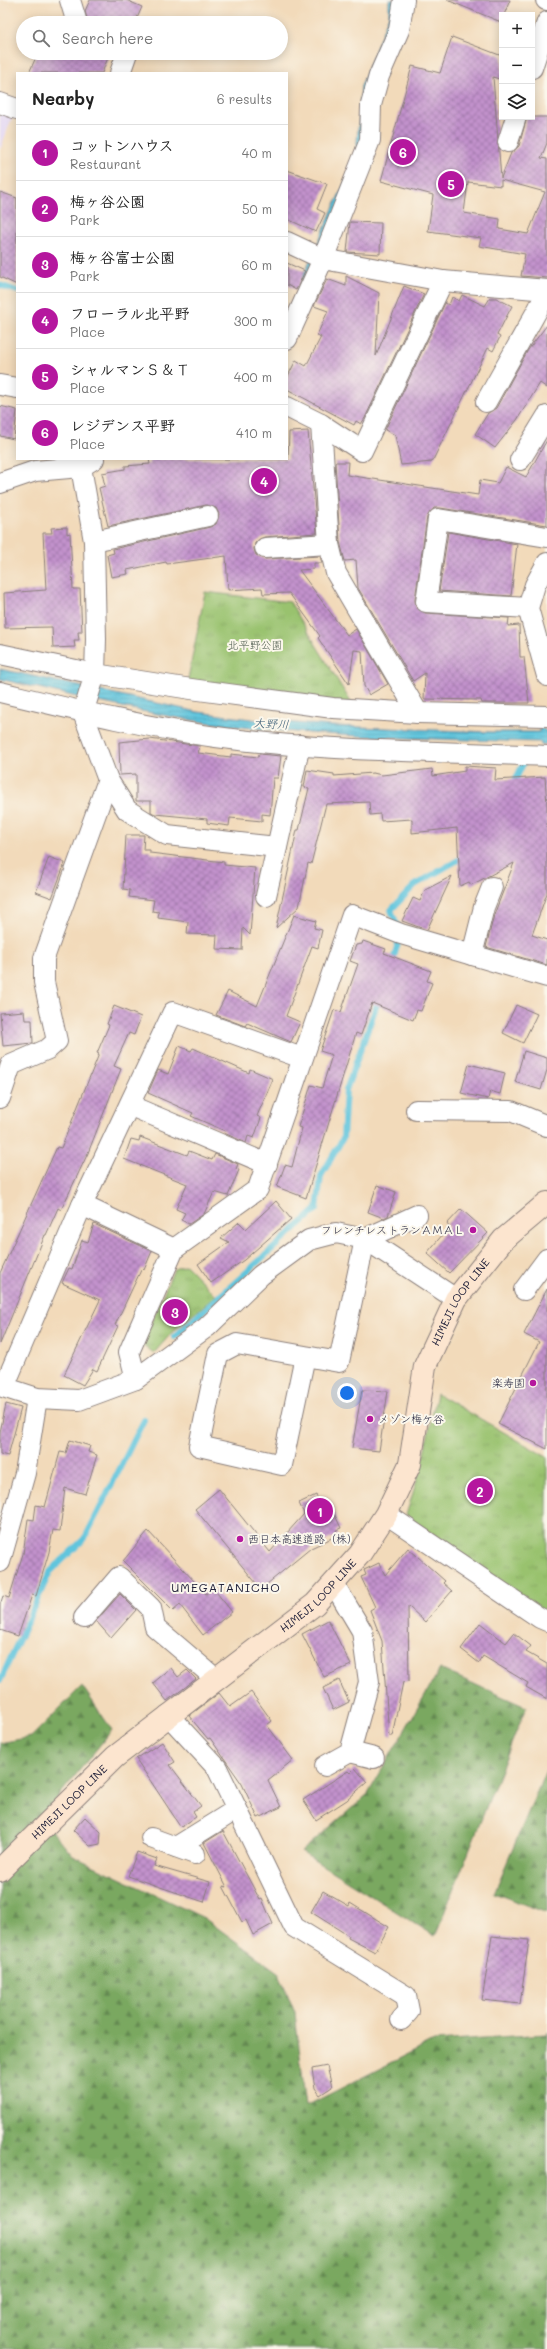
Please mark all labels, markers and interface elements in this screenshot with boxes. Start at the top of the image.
map controls [499,12,535,120]
button: + [499,12,535,48]
search box [16,16,288,60]
icon: search [30,27,52,49]
text: Search here [62,28,153,48]
button: − [499,48,535,84]
button: layers [499,84,535,120]
text: Nearby [32,87,94,109]
text: 6 results [217,90,272,107]
text: コットンハウス [70,135,174,155]
pin: 6 [390,137,416,167]
text: 1 [42,144,48,161]
text: 40 m [242,144,272,161]
text: Restaurant [70,155,141,172]
pin: 5 [438,169,464,199]
text: 梅ヶ谷公園 [70,191,145,211]
text: 2 [41,200,49,217]
text: 50 m [242,200,272,217]
text: Park [70,211,99,228]
text: 梅ヶ谷富士公園 [70,247,175,267]
text: 3 [41,256,49,273]
text: 60 m [242,256,272,273]
text: Park [70,267,99,284]
text: フローラル北平野 [70,303,189,323]
text: 4 [41,312,49,329]
text: 300 m [234,312,272,329]
text: Place [70,323,105,340]
text: シャルマンＳ＆Ｔ [70,359,190,379]
text: 5 [41,368,49,385]
text: 400 m [234,368,272,385]
text: Place [70,379,105,396]
text: レジデンス平野 [70,415,175,435]
text: 6 [41,424,49,441]
text: 410 m [236,424,272,441]
text: Place [70,435,105,452]
pin: 4 [251,466,277,496]
park label: 北平野公園 [228,637,283,652]
water label: 大野川 [253,714,289,732]
place label: フレンチレストランＡＭＡＬ [321,1222,465,1237]
marker: フレンチレストランＡＭＡＬ [468,1225,478,1235]
street label: HIMEJI LOOP LINE [427,1255,493,1348]
pin: 3 [162,1297,188,1327]
place label: 楽寿園 [492,1375,525,1390]
marker: 楽寿園 [528,1378,538,1388]
your location [337,1383,357,1403]
place label: メゾン梅ケ谷 [378,1411,444,1426]
marker: メゾン梅ケ谷 [365,1414,375,1424]
pin: 2 [467,1476,493,1506]
pin: 1 [307,1496,333,1526]
place label: 西日本高速道路（株） [248,1531,358,1546]
marker: 西日本高速道路（株） [235,1534,245,1544]
street label: HIMEJI LOOP LINE [276,1555,359,1635]
district label: UMEGATANICHO [171,1579,281,1595]
street label: HIMEJI LOOP LINE [28,1761,110,1842]

